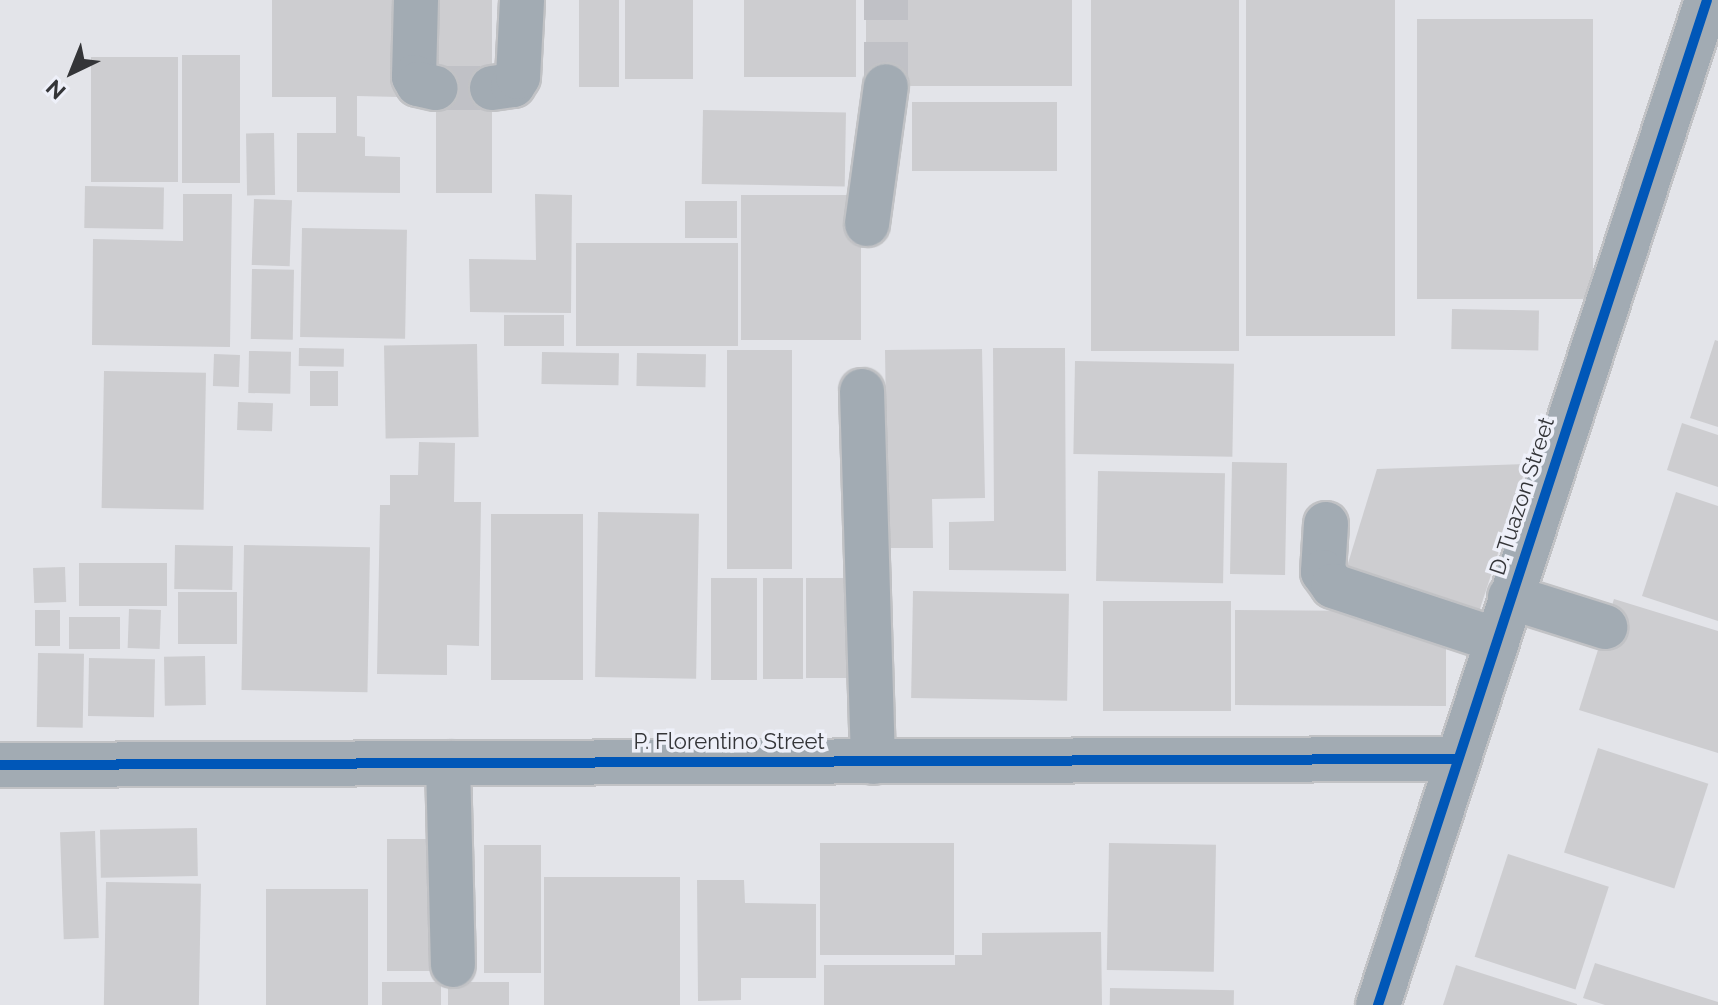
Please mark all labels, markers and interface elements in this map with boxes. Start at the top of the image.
north arrow [32,32,112,112]
text: N [41,74,71,105]
street label: D. Tuazon Street [1484,413,1560,579]
street label: P. Florentino Street [633,729,825,755]

